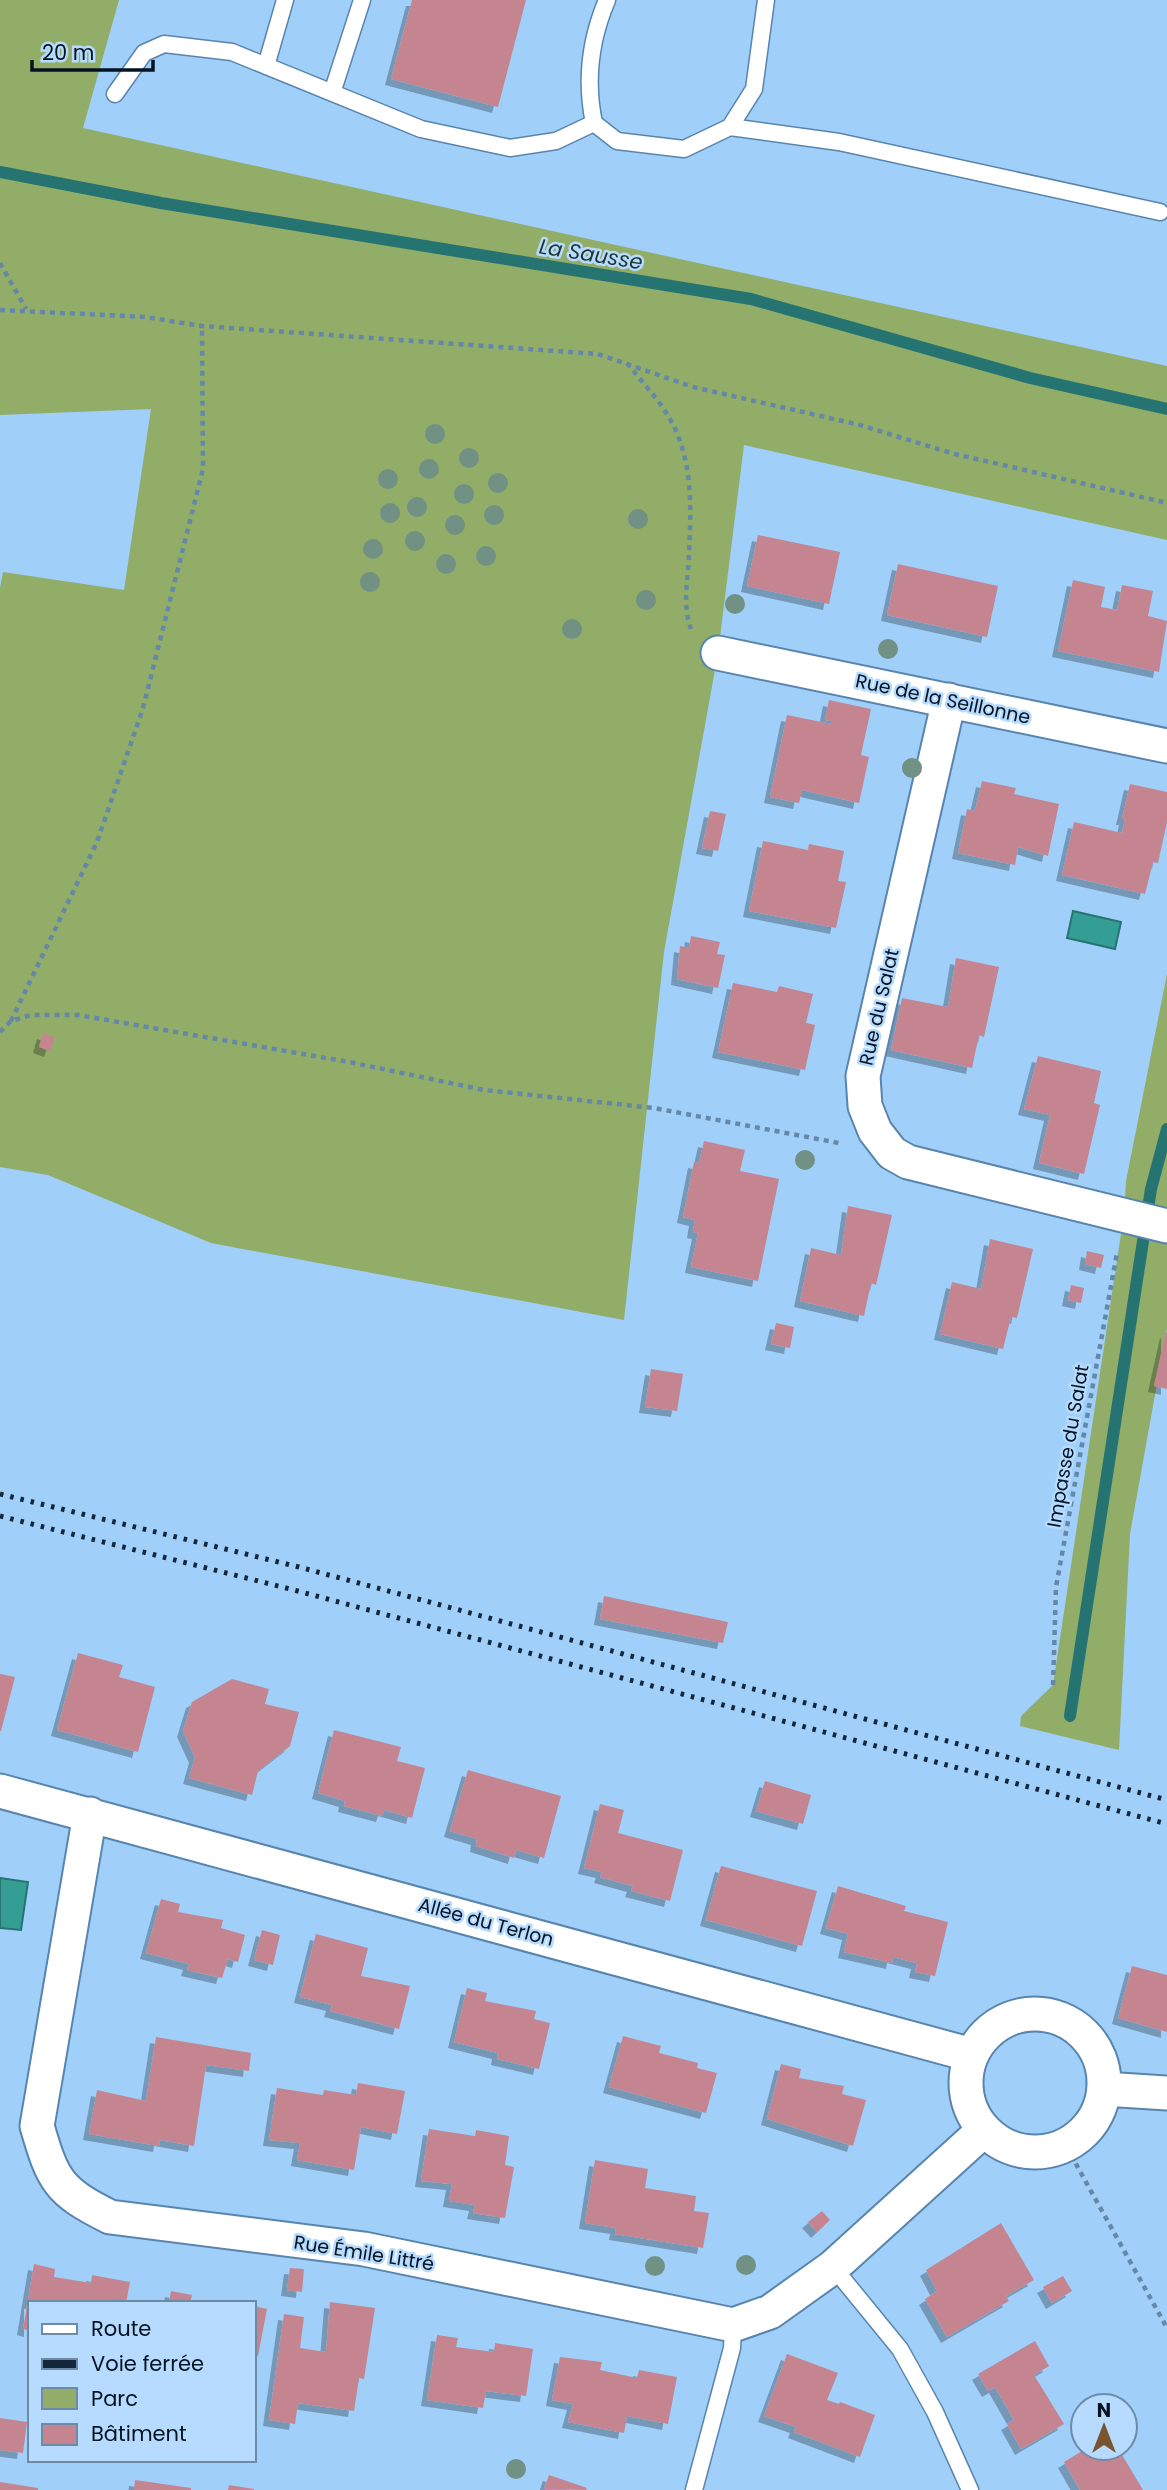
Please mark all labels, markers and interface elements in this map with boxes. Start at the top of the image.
scale bar [32,28,152,72]
text: 20 m [42,38,95,67]
water label: La Sausse [537,232,645,276]
street label: Rue de la Seillonne [853,667,1033,731]
street label: Rue du Salat [852,946,906,1068]
street label: Impasse du Salat [1040,1362,1096,1530]
street label: Allée du Terlon [415,1891,557,1953]
street label: Rue Émile Littré [292,2229,436,2277]
legend [28,2301,256,2462]
text: Route [91,2314,151,2343]
text: Voie ferrée [91,2349,204,2378]
text: Parc [91,2384,138,2413]
north arrow [1069,2392,1139,2462]
text: N [1097,2397,1111,2424]
text: Bâtiment [91,2419,187,2448]

